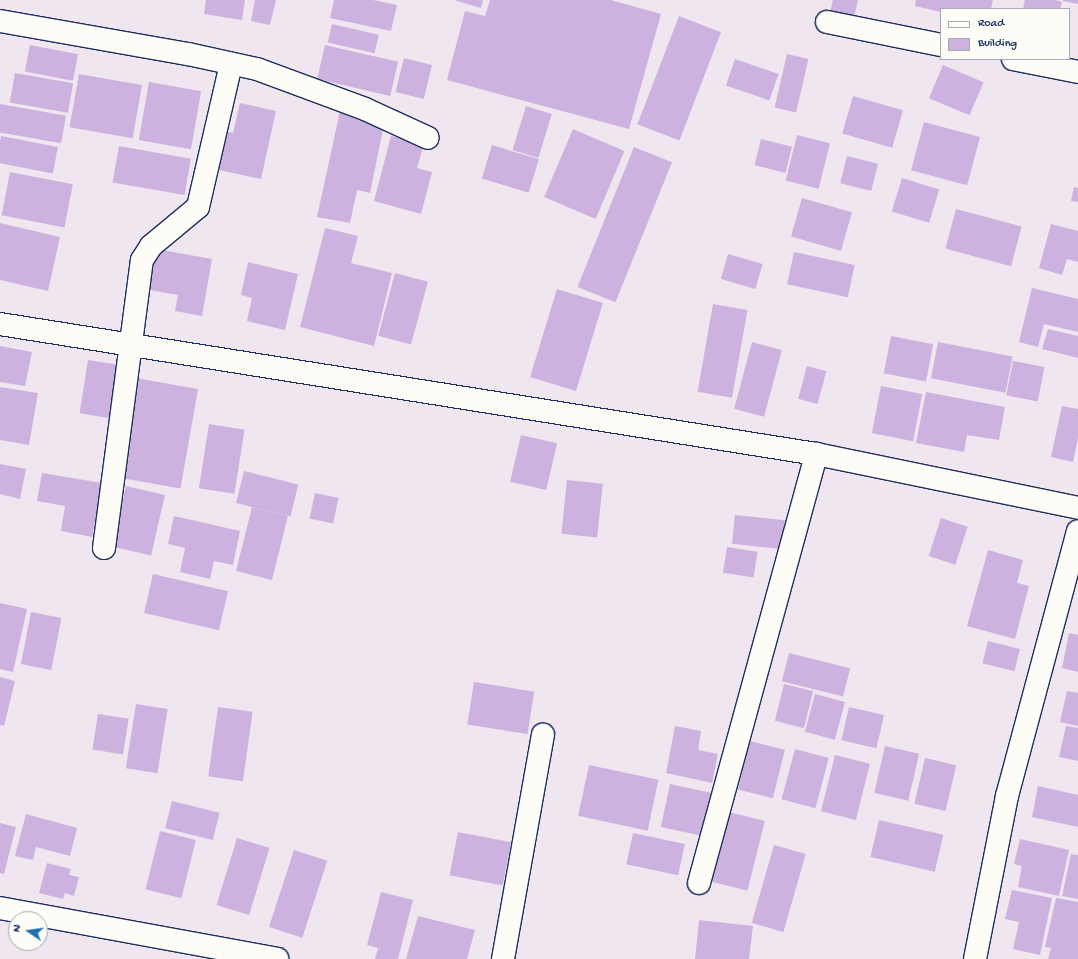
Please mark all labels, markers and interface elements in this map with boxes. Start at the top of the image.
legend [940,8,1070,60]
text: Road [978,17,1004,31]
text: Building [978,37,1017,51]
north arrow [8,911,48,951]
text: N [11,924,24,933]

